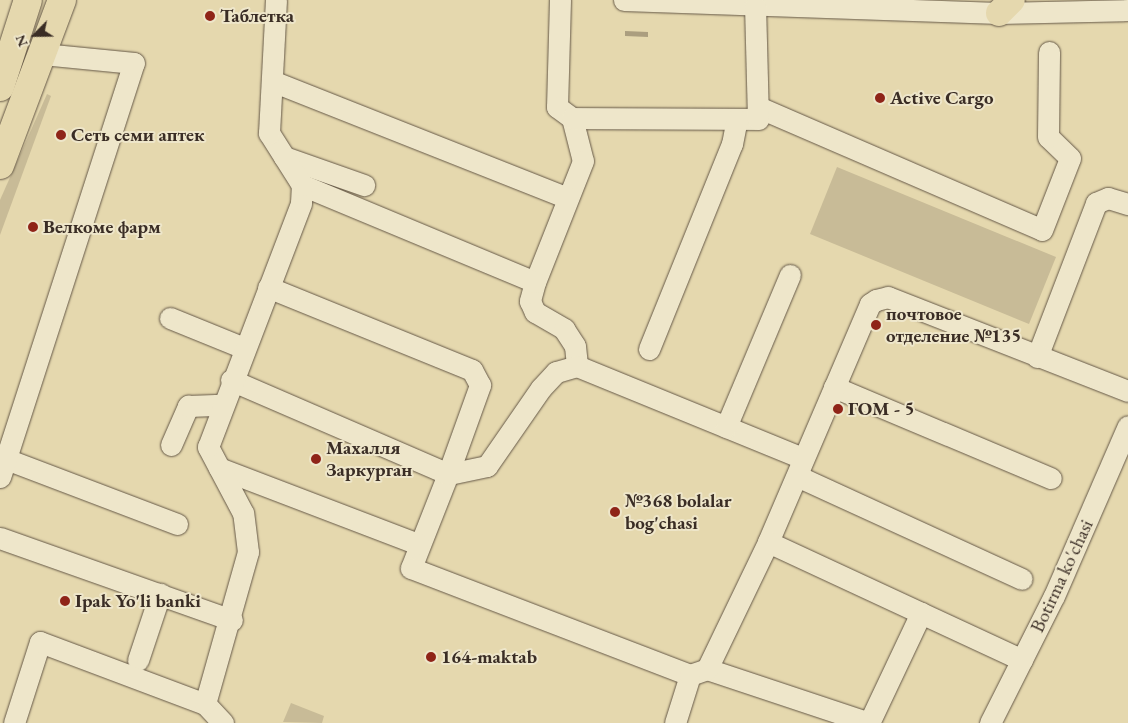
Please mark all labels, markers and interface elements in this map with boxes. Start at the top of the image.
place label: Таблетка [220,5,294,27]
north arrow [10,10,60,60]
marker: Таблетка [204,10,216,22]
text: N [11,32,32,50]
place label: Active Cargo [890,87,994,109]
marker: Active Cargo [874,92,886,104]
place label: Сеть семи аптек [71,124,204,146]
marker: Сеть семи аптек [55,129,67,141]
place label: Велкоме фарм [43,216,161,238]
marker: Велкоме фарм [27,221,39,233]
place label: почтовое отделение №135 [886,303,1021,347]
marker: почтовое отделение №135 [870,319,882,331]
place label: ГОМ - 5 [848,398,915,420]
marker: ГОМ - 5 [832,403,844,415]
place label: Махалля Заркурган [326,437,412,481]
marker: Махалля Заркурган [310,453,322,465]
place label: №368 bolalar bog'chasi [625,490,732,534]
marker: №368 bolalar bog'chasi [609,506,621,518]
street label: Botirma ko'chasi [1026,516,1098,636]
place label: Ipak Yo'li banki [75,590,201,612]
marker: Ipak Yo'li banki [59,595,71,607]
place label: 164-maktab [441,646,537,668]
marker: 164-maktab [425,651,437,663]

